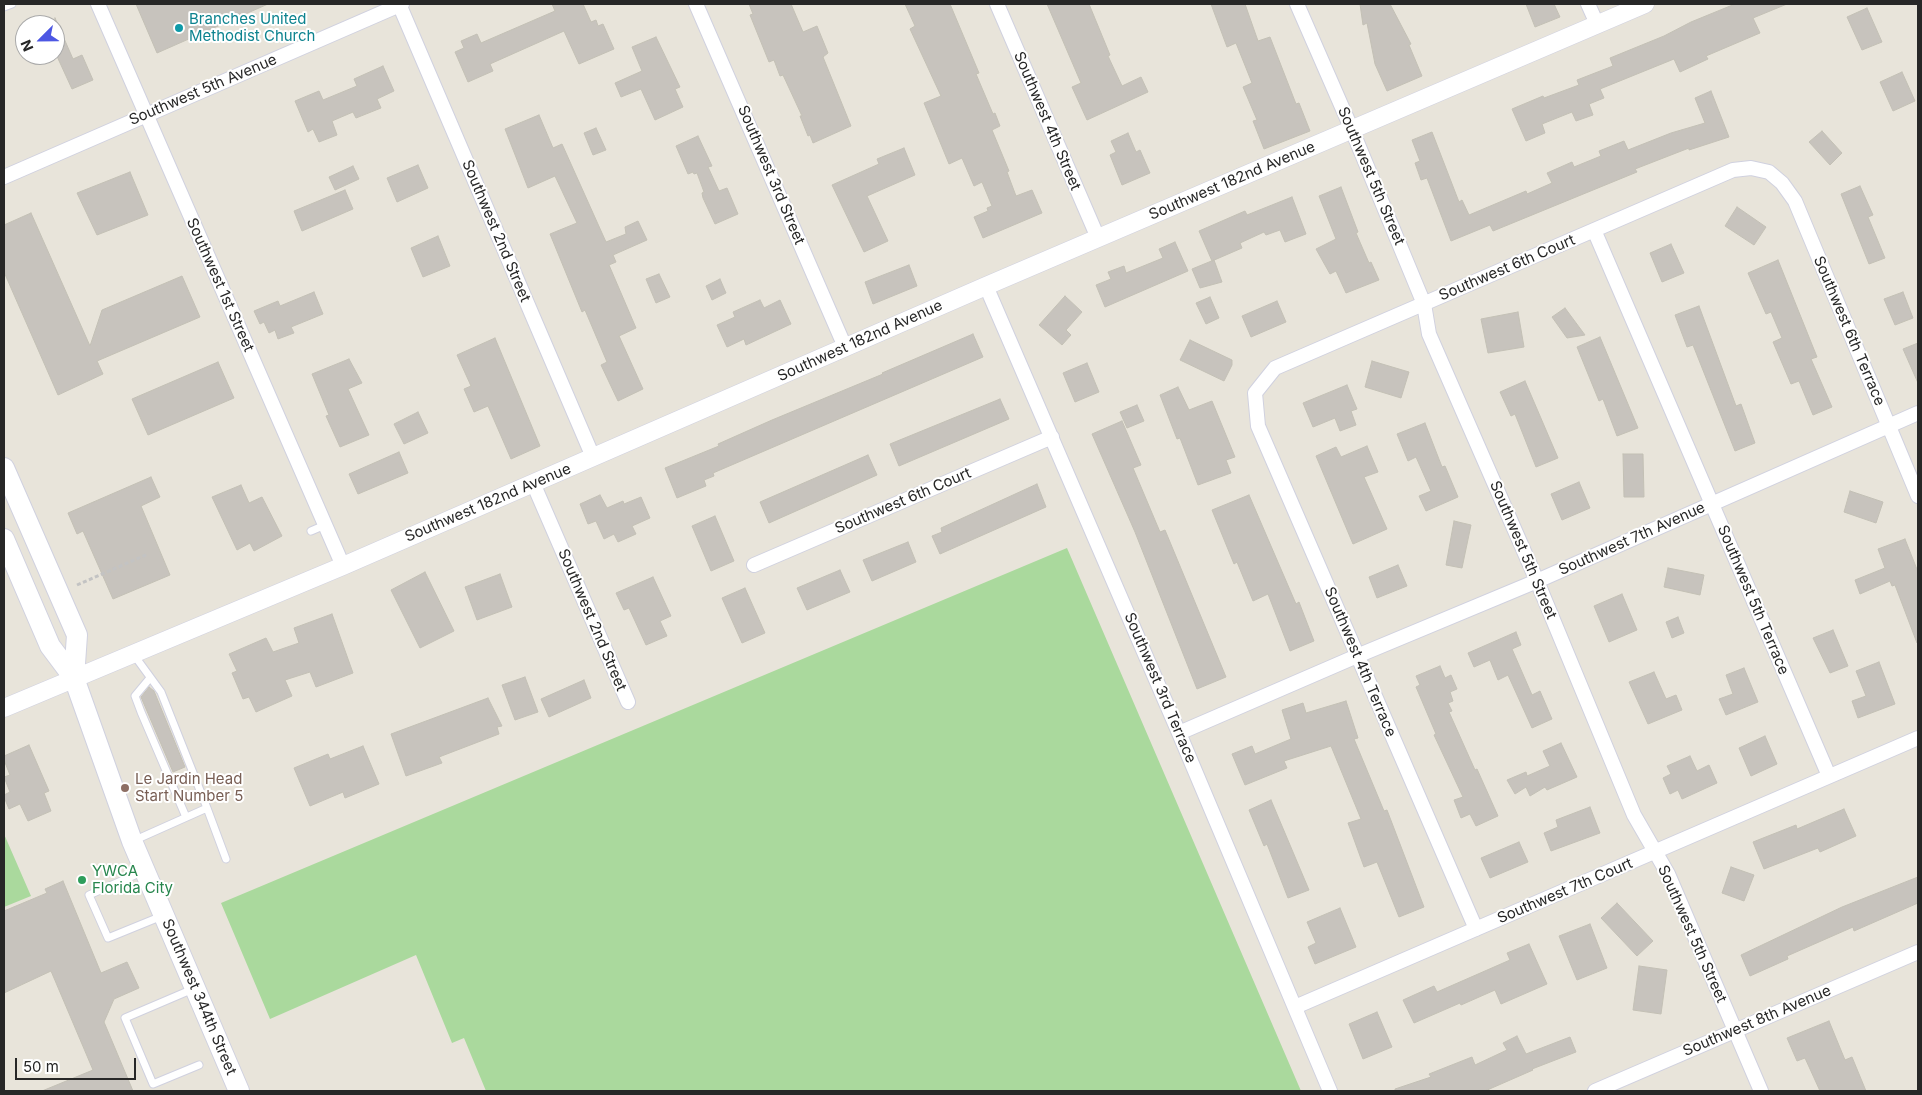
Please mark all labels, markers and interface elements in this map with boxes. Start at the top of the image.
place label: Branches United Methodist Church [189,10,315,45]
north arrow [15,15,65,65]
marker: Branches United Methodist Church [173,22,185,34]
text: N [17,37,37,54]
street label: Southwest 4th Street [1010,49,1084,193]
street label: Southwest 5th Avenue [126,51,280,129]
street label: Southwest 3rd Street [734,103,808,247]
street label: Southwest 5th Street [1334,104,1408,248]
street label: Southwest 182nd Avenue [1146,138,1318,224]
street label: Southwest 2nd Street [458,157,534,305]
street label: Southwest 1st Street [182,215,258,355]
street label: Southwest 6th Court [1436,231,1578,305]
street label: Southwest 6th Terrace [1809,253,1889,409]
street label: Southwest 182nd Avenue [775,296,945,386]
street label: Southwest 182nd Avenue [402,460,574,546]
street label: Southwest 6th Court [832,464,974,538]
street label: Southwest 5th Street [1486,478,1560,622]
street label: Southwest 7th Avenue [1556,499,1708,579]
street label: Southwest 5th Terrace [1713,523,1793,677]
street label: Southwest 2nd Street [554,546,630,694]
street label: Southwest 4th Terrace [1320,584,1400,740]
street label: Southwest 3rd Terrace [1120,610,1200,766]
place label: Le Jardin Head Start Number 5 [135,770,243,805]
marker: Le Jardin Head Start Number 5 [119,782,131,794]
street label: Southwest 7th Court [1495,854,1635,928]
place label: YWCA Florida City [92,862,173,897]
street label: Southwest 5th Street [1654,863,1730,1005]
marker: YWCA Florida City [76,874,88,886]
street label: Southwest 344th Street [158,916,240,1078]
street label: Southwest 8th Avenue [1680,982,1834,1060]
scale bar [18,1048,139,1080]
text: 50 m [23,1057,59,1076]

